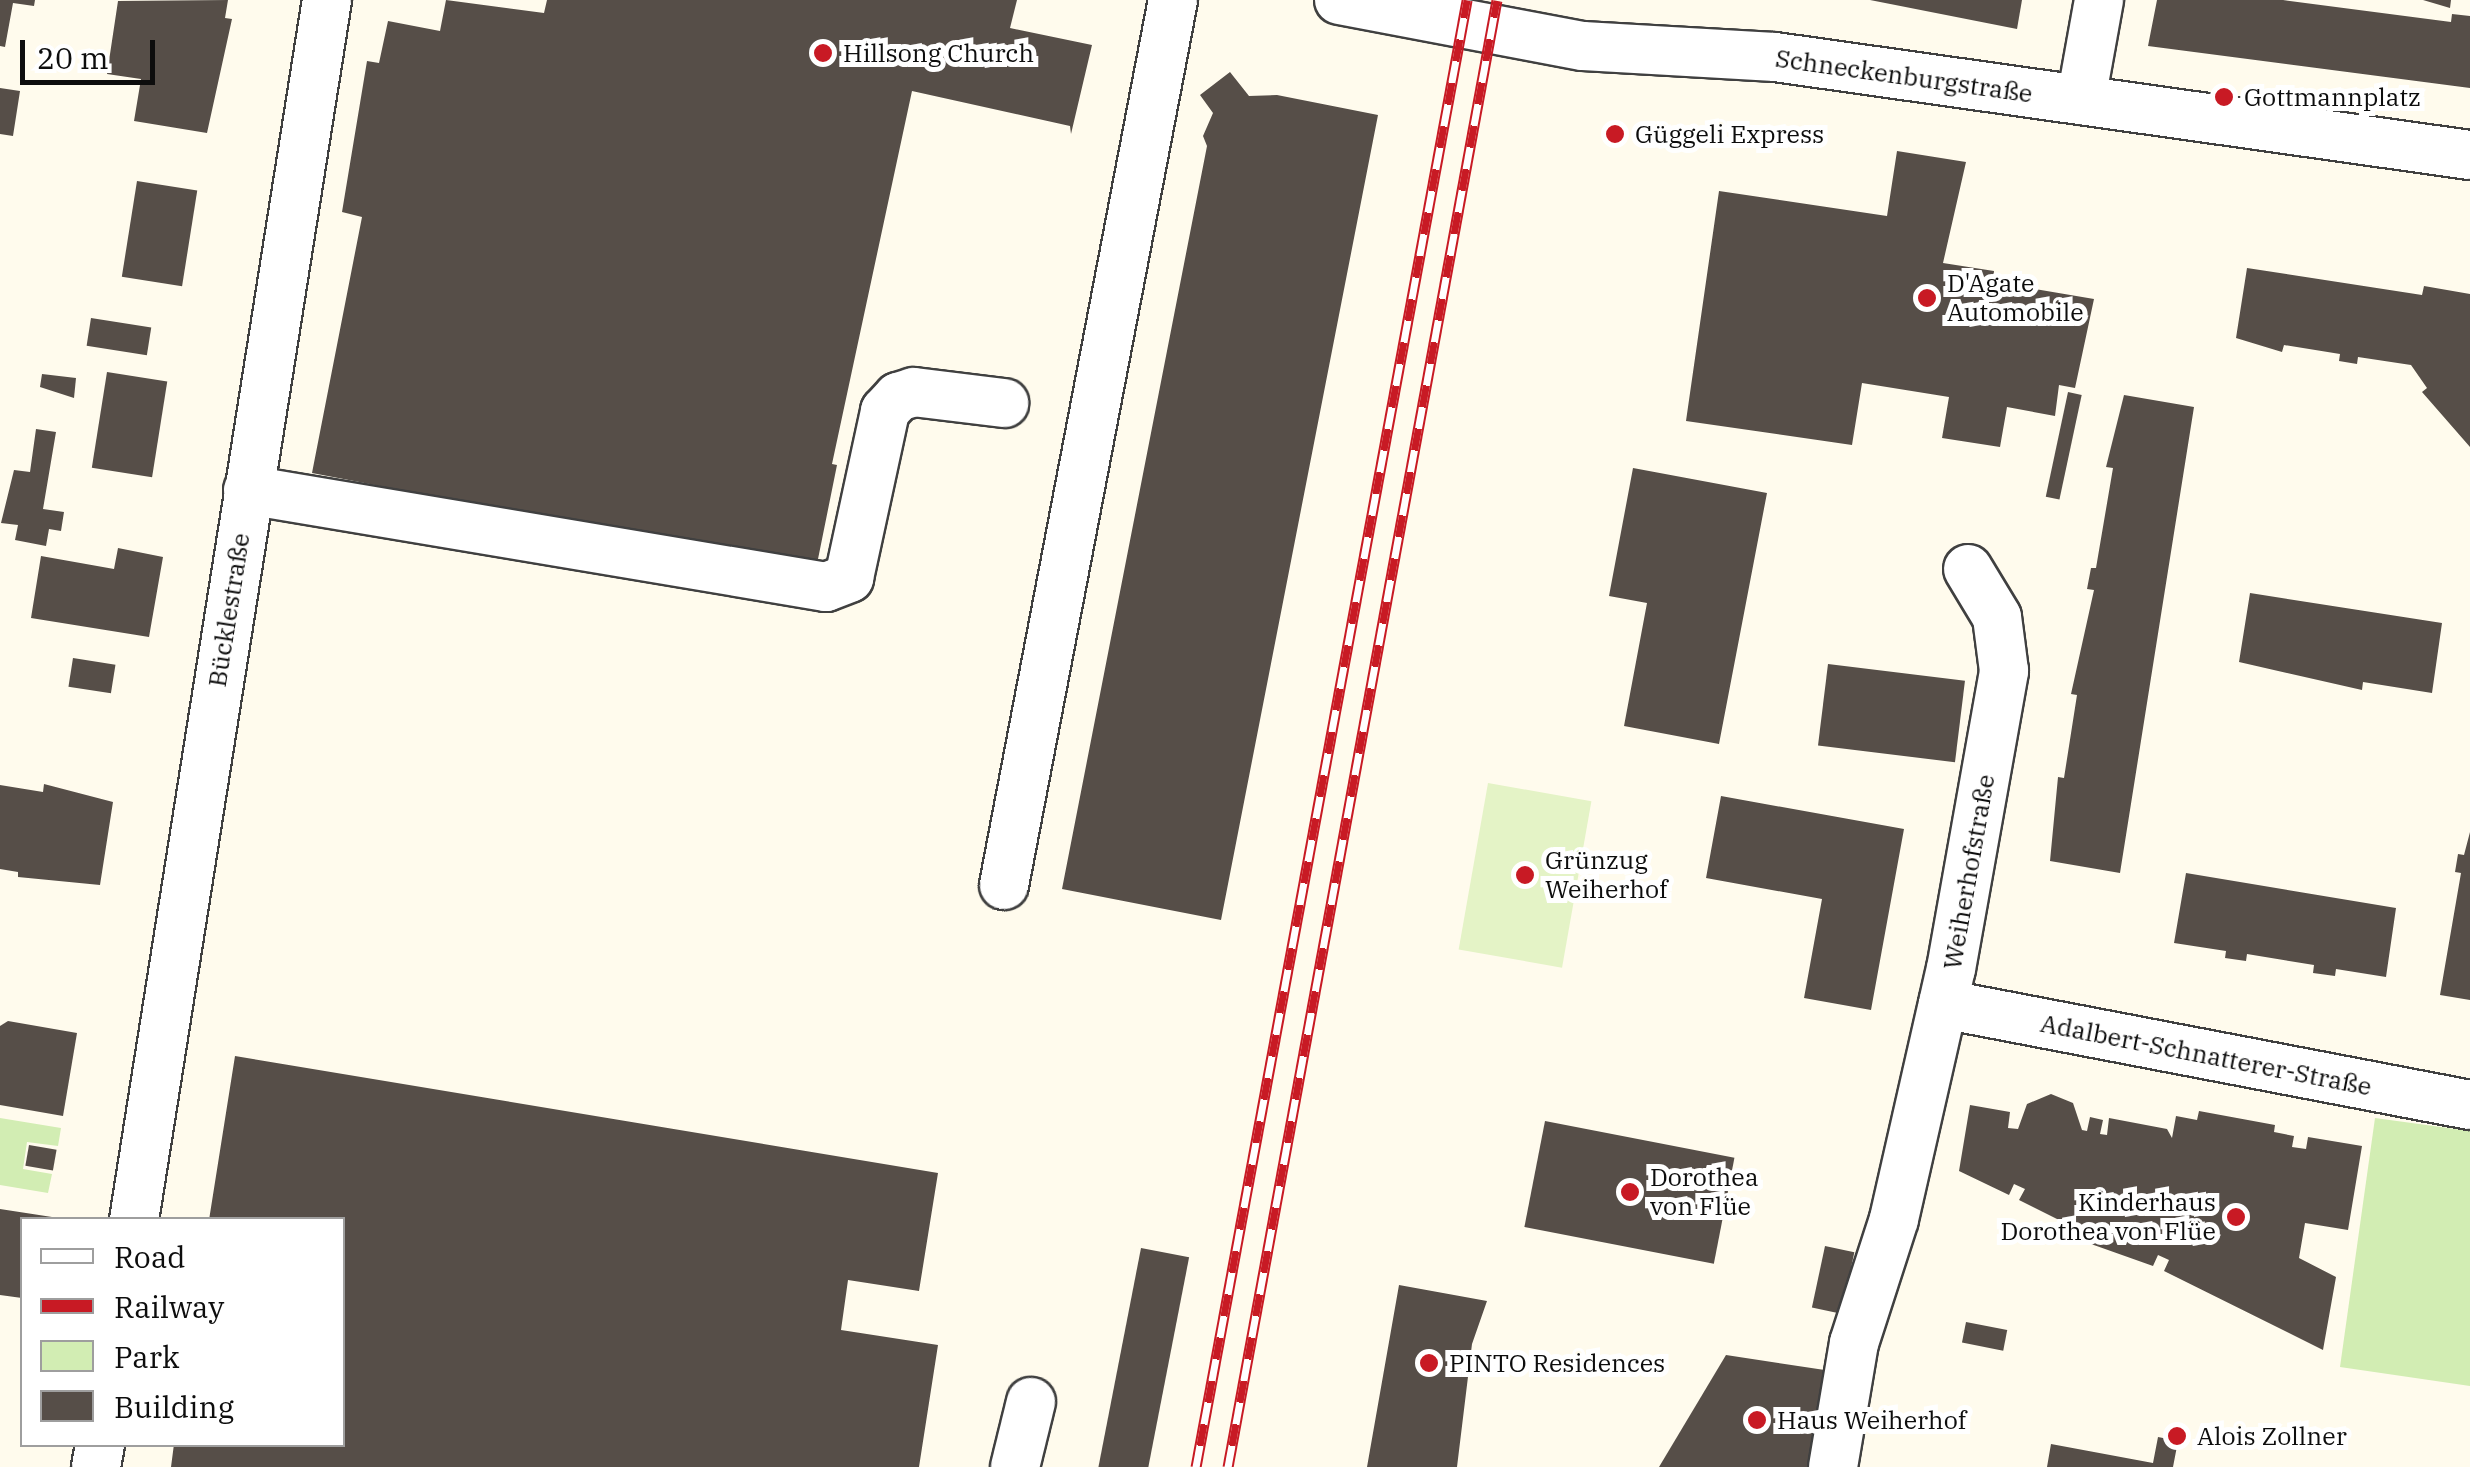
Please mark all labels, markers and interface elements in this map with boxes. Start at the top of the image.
scale bar [25,20,160,82]
text: 20 m [37,38,109,77]
place label: Hillsong Church [843,38,1034,68]
marker: Hillsong Church [812,42,834,64]
street label: Schneckenburgstraße [1774,43,2034,109]
place label: Gottmannplatz [2244,82,2421,112]
marker: Gottmannplatz [2213,86,2235,108]
place label: Güggeli Express [1635,119,1824,149]
marker: Güggeli Express [1604,123,1626,145]
place label: D'Agate Automobile [1947,269,2084,328]
marker: D'Agate Automobile [1916,287,1938,309]
street label: Bücklestraße [202,531,256,689]
street label: Weiherhofstraße [1937,772,2001,972]
place label: Grünzug Weiherhof [1545,846,1668,905]
marker: Grünzug Weiherhof [1514,864,1536,886]
street label: Adalbert-Schnatterer-Straße [2038,1008,2374,1102]
place label: Dorothea von Flüe [1650,1163,1759,1222]
marker: Dorothea von Flüe [1619,1181,1641,1203]
place label: Kinderhaus Dorothea von Flüe [2001,1188,2216,1247]
marker: Kinderhaus Dorothea von Flüe [2225,1206,2247,1228]
legend [20,1217,345,1447]
text: Road [114,1237,186,1276]
text: Railway [114,1287,224,1326]
text: Park [114,1337,180,1376]
place label: PINTO Residences [1449,1348,1665,1378]
marker: PINTO Residences [1418,1352,1440,1374]
text: Building [114,1387,234,1426]
place label: Haus Weiherhof [1777,1405,1966,1435]
marker: Haus Weiherhof [1746,1409,1768,1431]
place label: Alois Zollner [2197,1421,2347,1451]
marker: Alois Zollner [2166,1425,2188,1447]

